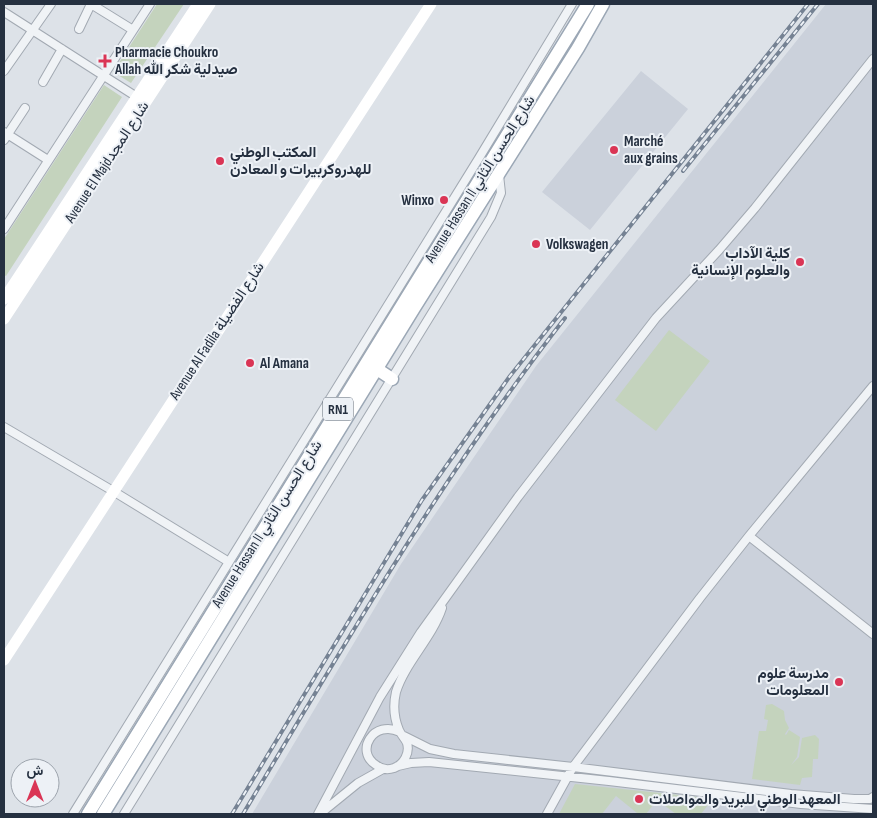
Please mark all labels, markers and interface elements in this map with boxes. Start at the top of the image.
place label: Pharmacie Choukro Allah صيدلية شكر الله [114,43,238,79]
marker: Pharmacie Choukro Allah صيدلية شكر الله [99,55,111,67]
street label: Avenue Hassan II شارع الحسن الثاني [420,92,542,269]
street label: Avenue El Majdشارع المجد [60,97,154,228]
place label: Marché aux grains [624,132,678,168]
place label: المكتب الوطني للهدروكربيرات و المعادن [230,143,371,179]
marker: Marché aux grains [608,144,620,156]
marker: المكتب الوطني للهدروكربيرات و المعادن [214,155,226,167]
place label: Winxo [401,191,434,210]
marker: Winxo [438,194,450,206]
place label: Volkswagen [546,235,609,254]
marker: Volkswagen [530,238,542,250]
place label: كلية الآداب والعلوم الإنسانية [691,244,790,280]
marker: كلية الآداب والعلوم الإنسانية [794,256,806,268]
street label: Avenue Al Fadila شارع الفضيلة [165,258,270,405]
place label: Al Amana [259,354,309,373]
marker: Al Amana [244,357,256,369]
road number: RN1 [323,398,353,420]
street label: Avenue Hassan II شارع الحسن الثاني [207,437,329,614]
place label: مدرسة علوم المعلومات [757,664,829,700]
marker: مدرسة علوم المعلومات [833,676,845,688]
north arrow [10,758,60,808]
text: ش [27,762,44,779]
place label: المعهد الوطني للبريد والمواصلات [649,790,841,812]
marker: المعهد الوطني للبريد والمواصلات [633,793,645,805]

